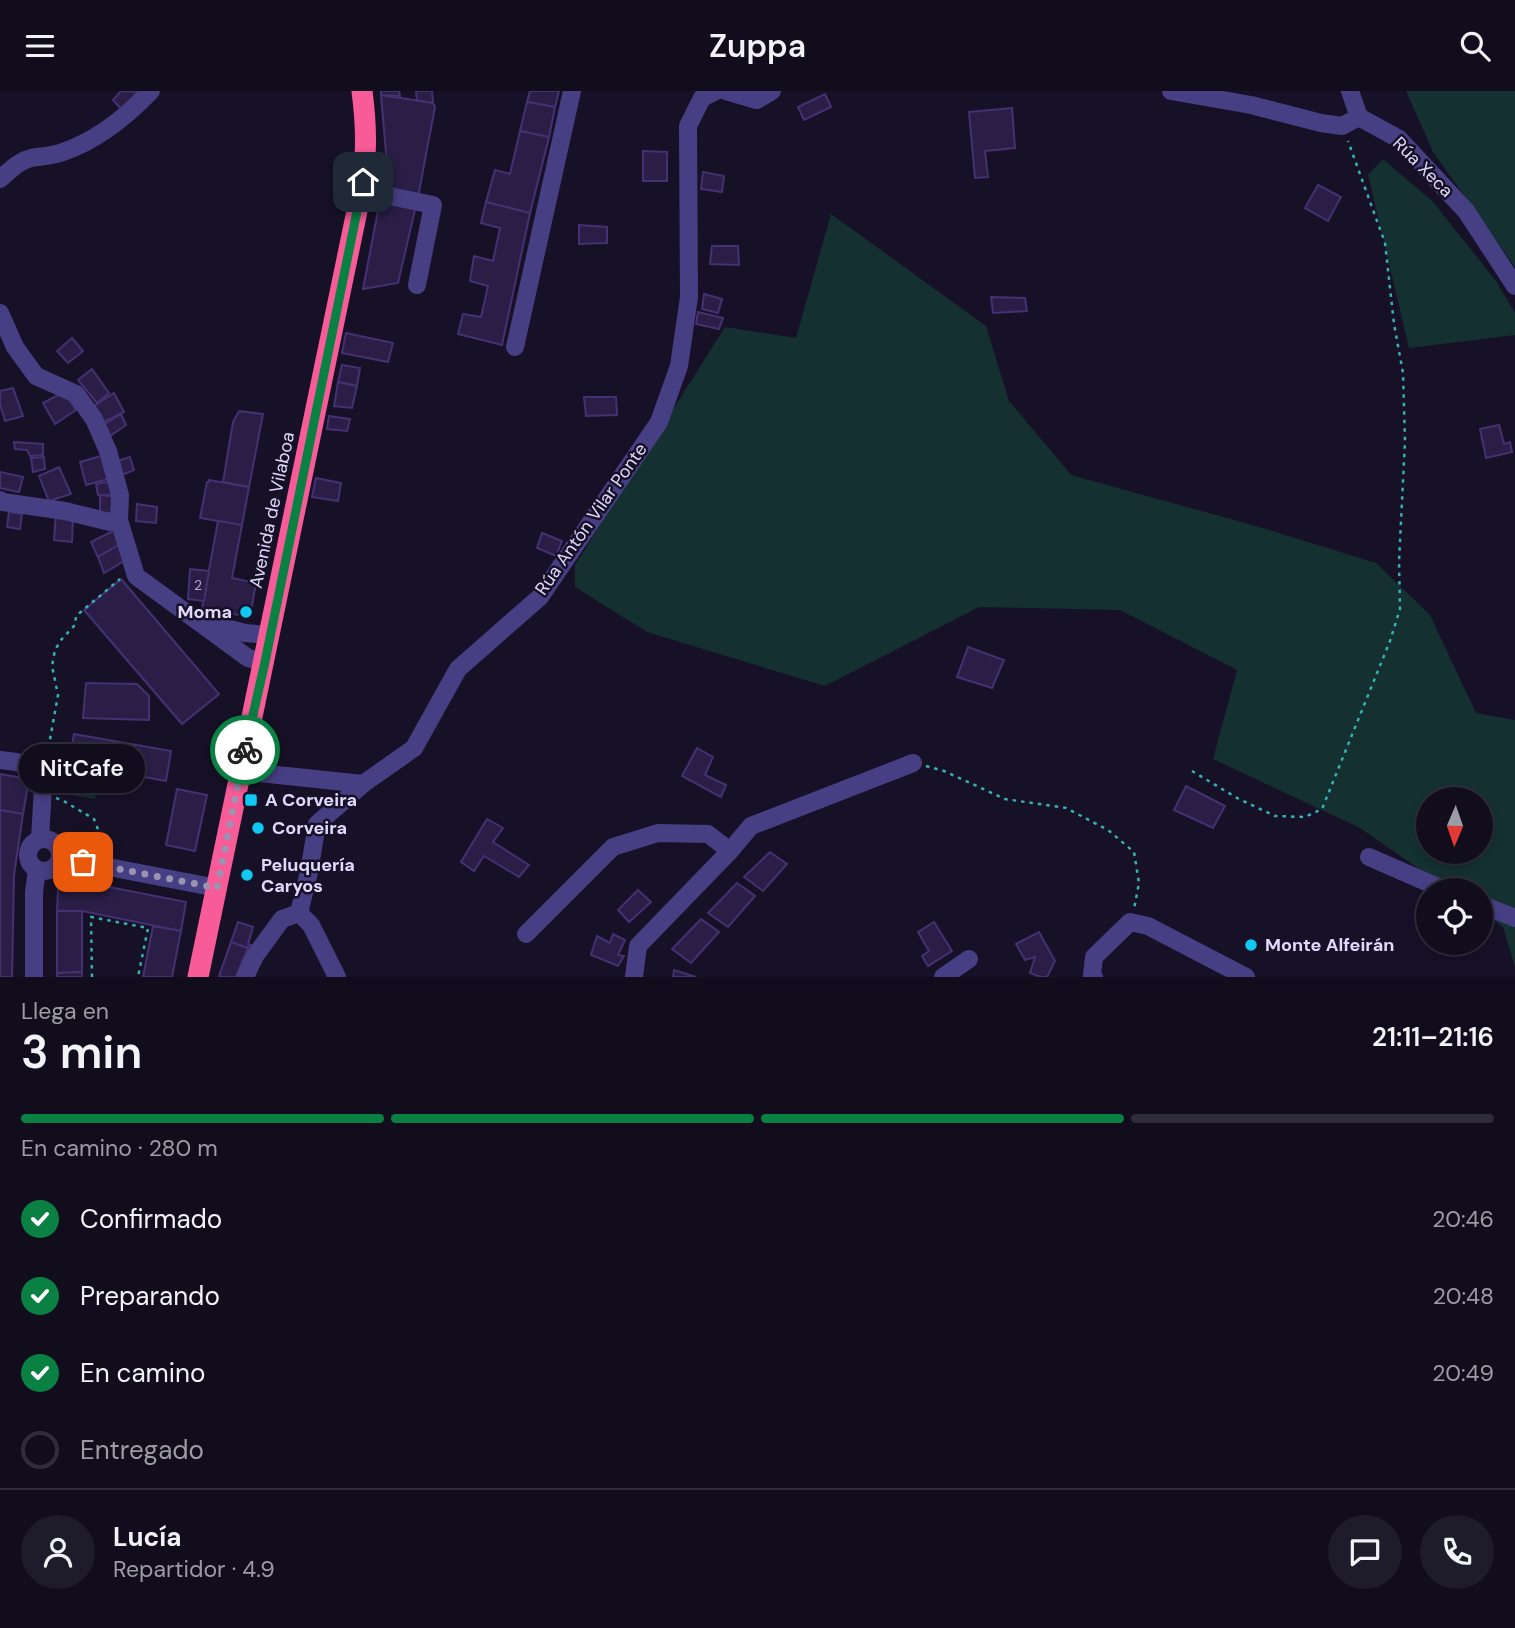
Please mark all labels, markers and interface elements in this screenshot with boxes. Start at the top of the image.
text: Zuppa [709,25,806,67]
icon: menu [21,27,59,65]
icon: search [1456,27,1494,65]
street label: Rúa Xeca [1388,132,1458,202]
pin [333,152,393,212]
icon: home [344,163,382,201]
street label: Avenida de Vilaboa [244,430,300,590]
street label: Rúa Antón Vilar Ponte [530,438,652,600]
house number: 2 [194,576,202,594]
place label: Moma [178,600,232,624]
marker: Moma [238,604,254,620]
courier [210,715,280,785]
icon: bike [226,731,264,769]
callout: NitCafe [20,743,146,792]
text: NitCafe [40,753,124,783]
north arrow [1416,787,1493,865]
map controls [1416,787,1493,955]
place label: A Corveira [265,788,357,812]
marker: A Corveira [243,792,259,808]
place label: Corveira [272,816,347,840]
marker: Corveira [250,820,266,836]
pin [53,832,113,892]
icon: bag [64,843,102,881]
place label: Peluquería Caryos [261,853,355,898]
marker: Peluquería Caryos [239,867,255,883]
button: locate [1416,878,1493,955]
place label: Monte Alfeirán [1265,933,1394,957]
marker: Monte Alfeirán [1243,937,1259,953]
text: Llega en [21,996,109,1026]
text: 21:11–21:16 [1372,1020,1494,1054]
text: 3 min [21,1022,142,1082]
text: En camino · 280 m [21,1133,218,1163]
icon: check [21,1200,59,1238]
text: Confirmado [80,1202,222,1236]
text: 20:46 [1432,1204,1494,1234]
icon: check [21,1277,59,1315]
text: Preparando [80,1279,220,1313]
text: 20:48 [1433,1281,1494,1311]
icon: check [21,1354,59,1392]
text: En camino [80,1356,205,1390]
text: 20:49 [1432,1358,1494,1388]
text: Entregado [80,1433,204,1467]
button: person [21,1515,95,1589]
button: chat [1328,1515,1402,1589]
button: phone [1420,1515,1494,1589]
text: Lucía [113,1520,181,1554]
text: Repartidor · 4.9 [113,1554,275,1584]

